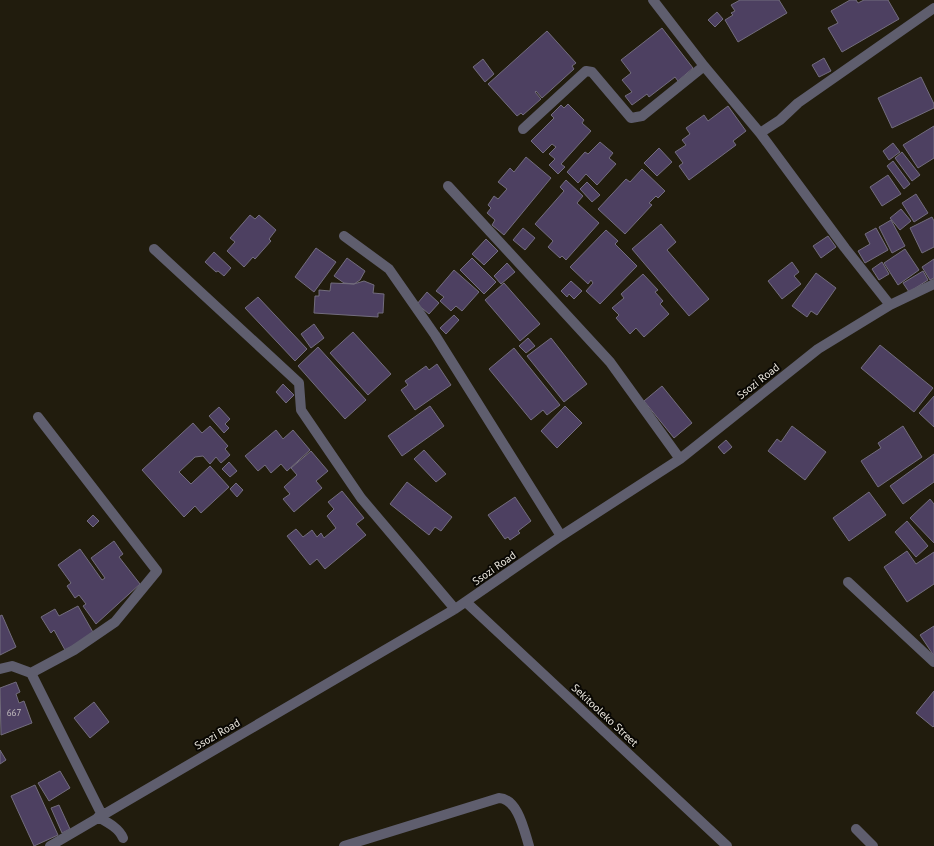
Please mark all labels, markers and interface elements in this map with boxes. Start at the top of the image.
street label: Ssozi Road [734,360,782,402]
street label: Ssozi Road [469,548,519,588]
street label: Sekitooleko Street [569,681,641,750]
house number: 667 [7,707,21,718]
street label: Ssozi Road [192,715,242,753]

